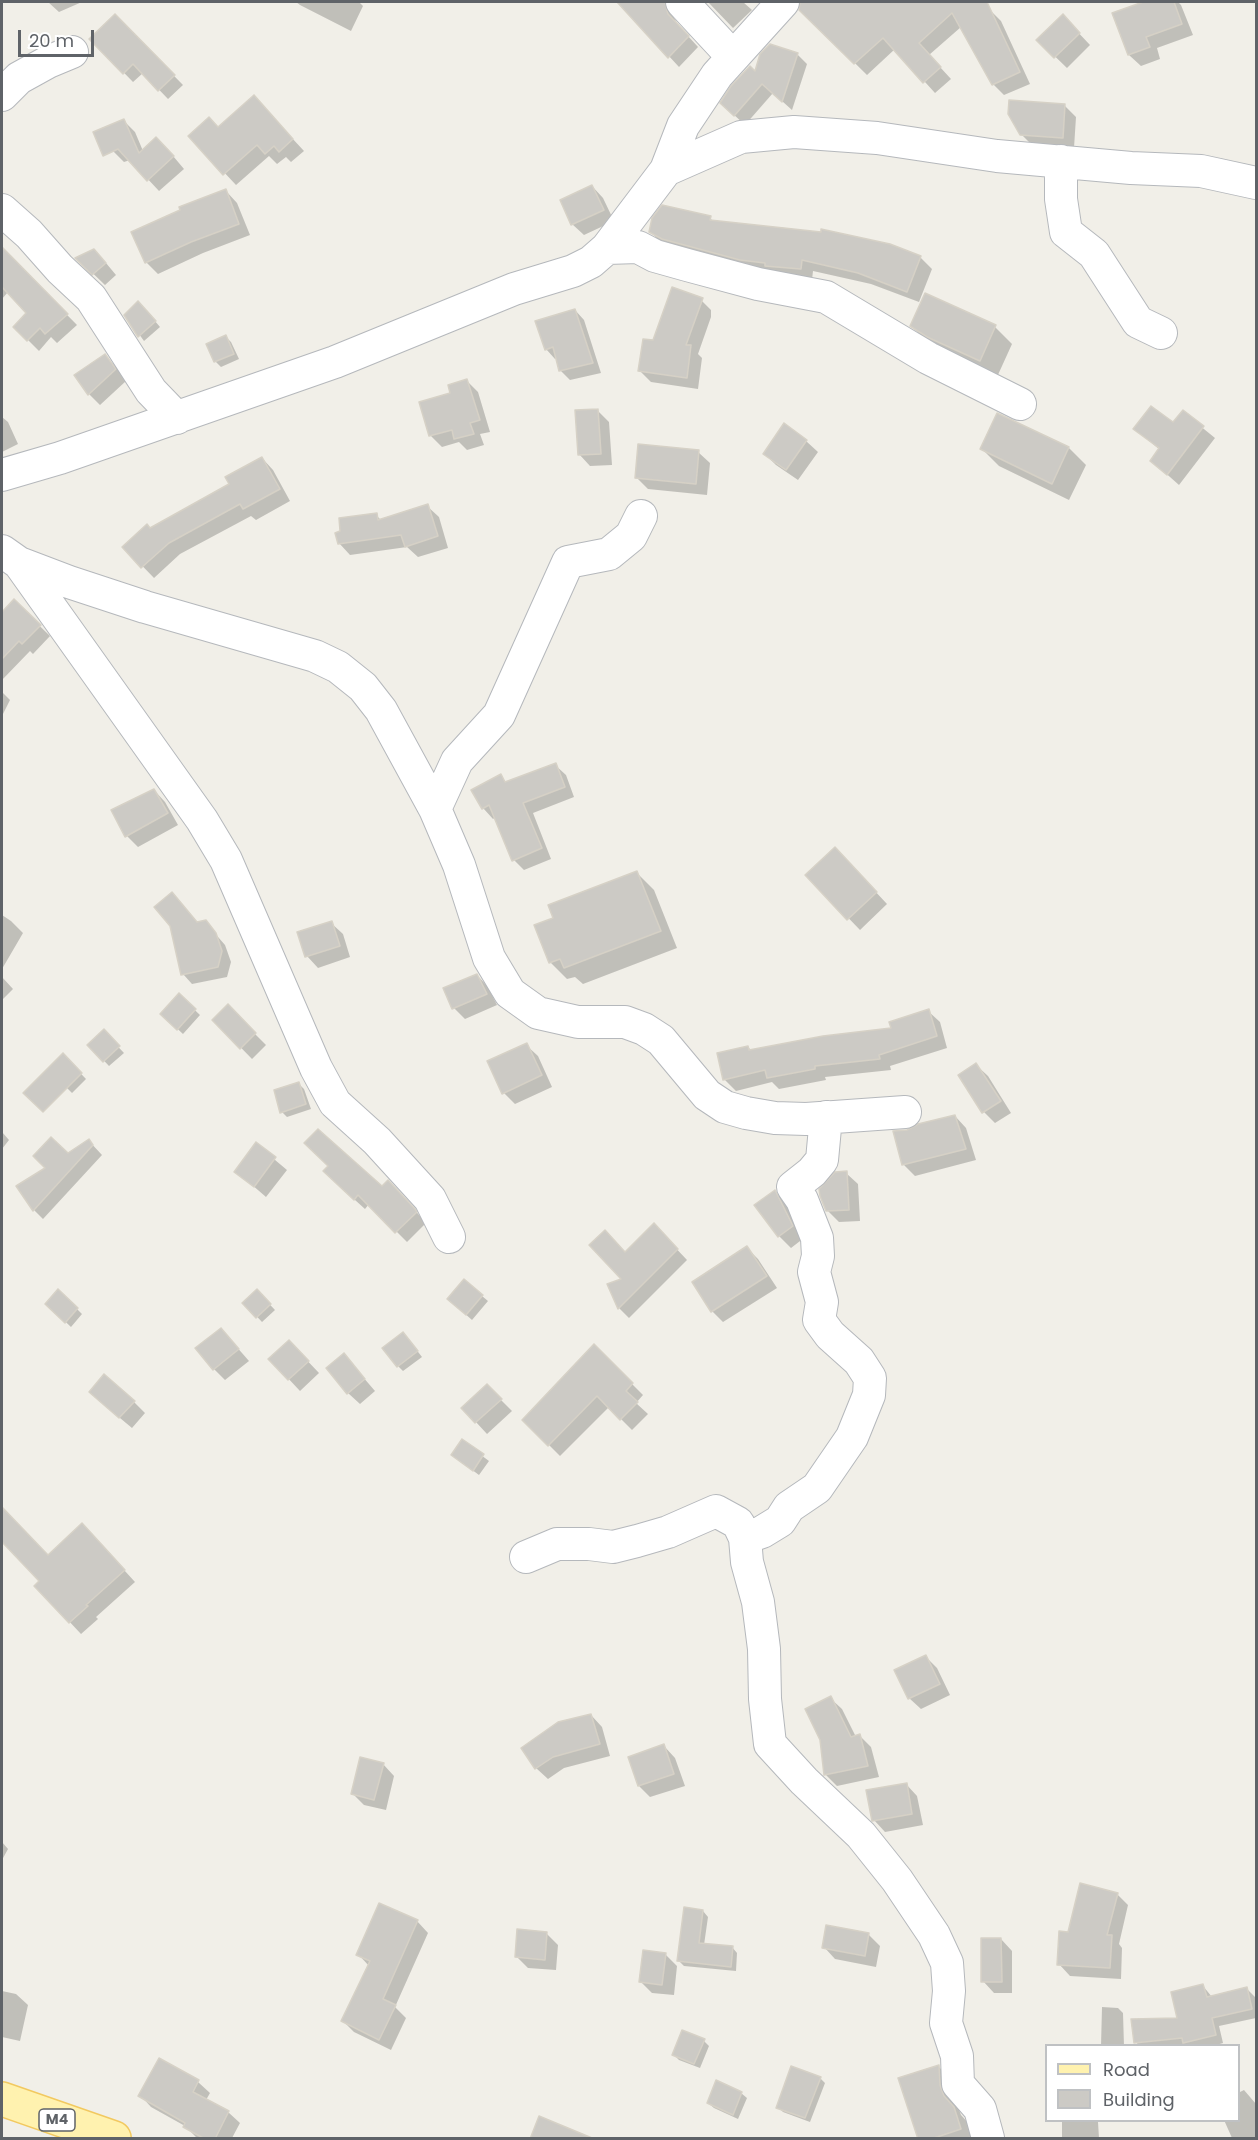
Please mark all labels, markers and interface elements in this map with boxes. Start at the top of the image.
scale bar [21,18,98,56]
text: 20 m [29,28,74,53]
legend [1045,2044,1240,2122]
text: Road [1103,2057,1150,2082]
text: Building [1103,2087,1175,2112]
road number: M4 [39,2109,75,2131]

